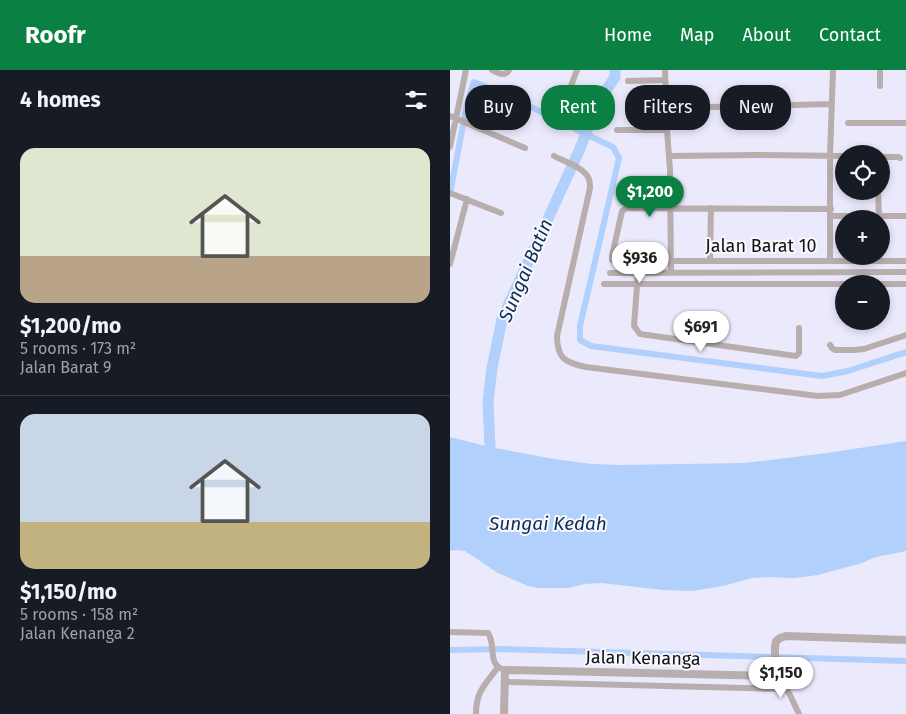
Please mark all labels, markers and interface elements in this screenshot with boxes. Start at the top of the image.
text: Roofr [25,21,86,49]
text: Home [604,24,652,46]
text: Map [680,24,714,46]
text: About [742,24,791,46]
text: Contact [819,24,881,46]
chip: Buy [465,85,531,130]
chip: Rent [541,85,615,130]
chip: Filters [625,85,710,130]
chip: New [720,85,791,130]
icon: filters [402,86,430,114]
text: 4 homes [20,87,101,113]
map controls [835,145,890,330]
button: locate [835,145,890,200]
pin: $1,200 [609,176,691,218]
icon: home [180,181,270,271]
text: $1,200 [627,182,673,201]
button: + [835,210,890,265]
water label: Sungai Batin [493,215,557,326]
street label: Jalan Barat 10 [705,235,817,257]
pin: $936 [610,242,670,284]
text: $936 [623,248,657,267]
button: − [835,275,890,330]
pin: $691 [671,310,731,353]
text: $1,200/mo [20,313,121,339]
text: $691 [684,317,718,336]
text: 5 rooms · 173 m² [20,339,136,358]
text: Jalan Barat 9 [20,358,112,377]
icon: home [180,446,270,536]
water label: Sungai Kedah [488,512,607,535]
text: $1,150/mo [20,579,117,605]
text: 5 rooms · 158 m² [20,605,138,624]
text: Jalan Kenanga 2 [20,624,135,643]
street label: Jalan Kenanga [585,646,701,670]
pin: $1,150 [740,656,822,699]
text: $1,150 [759,663,803,682]

